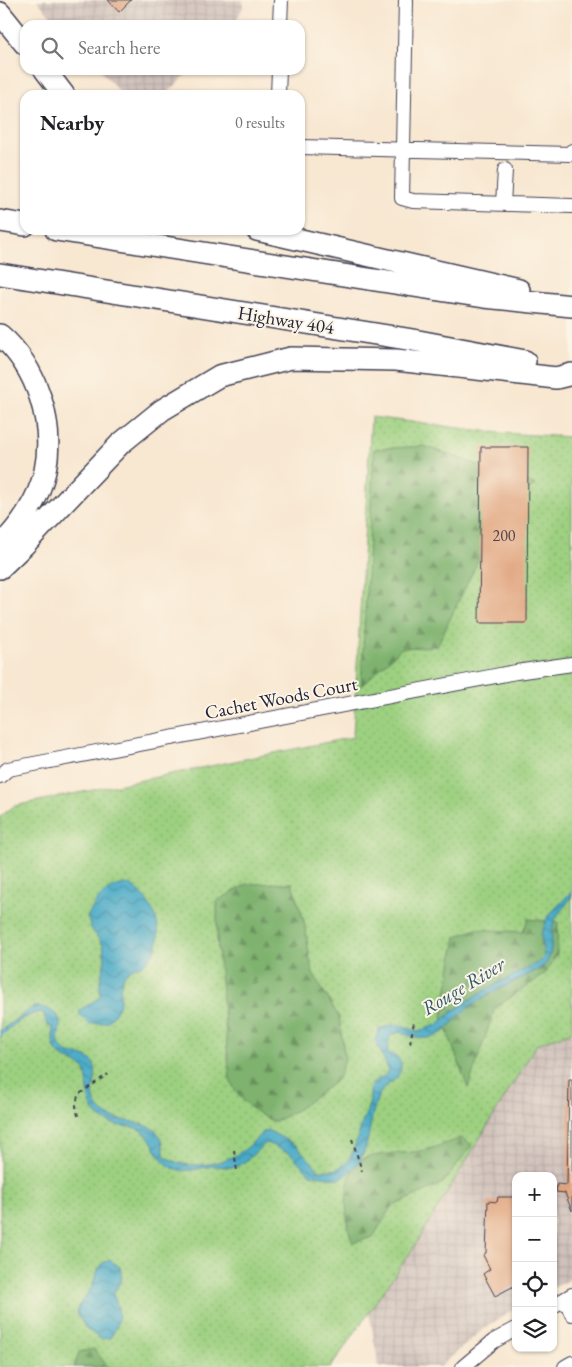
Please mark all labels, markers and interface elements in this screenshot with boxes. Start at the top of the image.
search box [20,20,305,75]
icon: search [38,34,66,62]
text: Search here [78,35,160,60]
text: Nearby [40,109,104,136]
text: 0 results [235,112,285,133]
street label: Highway 404 [236,300,337,340]
house number: 200 [492,525,516,546]
street label: Cachet Woods Court [203,671,359,725]
water label: Rouge River [416,950,511,1021]
map controls [512,1172,557,1352]
button: + [512,1172,557,1217]
button: − [512,1217,557,1262]
button: locate [512,1262,557,1307]
button: layers [512,1307,557,1352]

